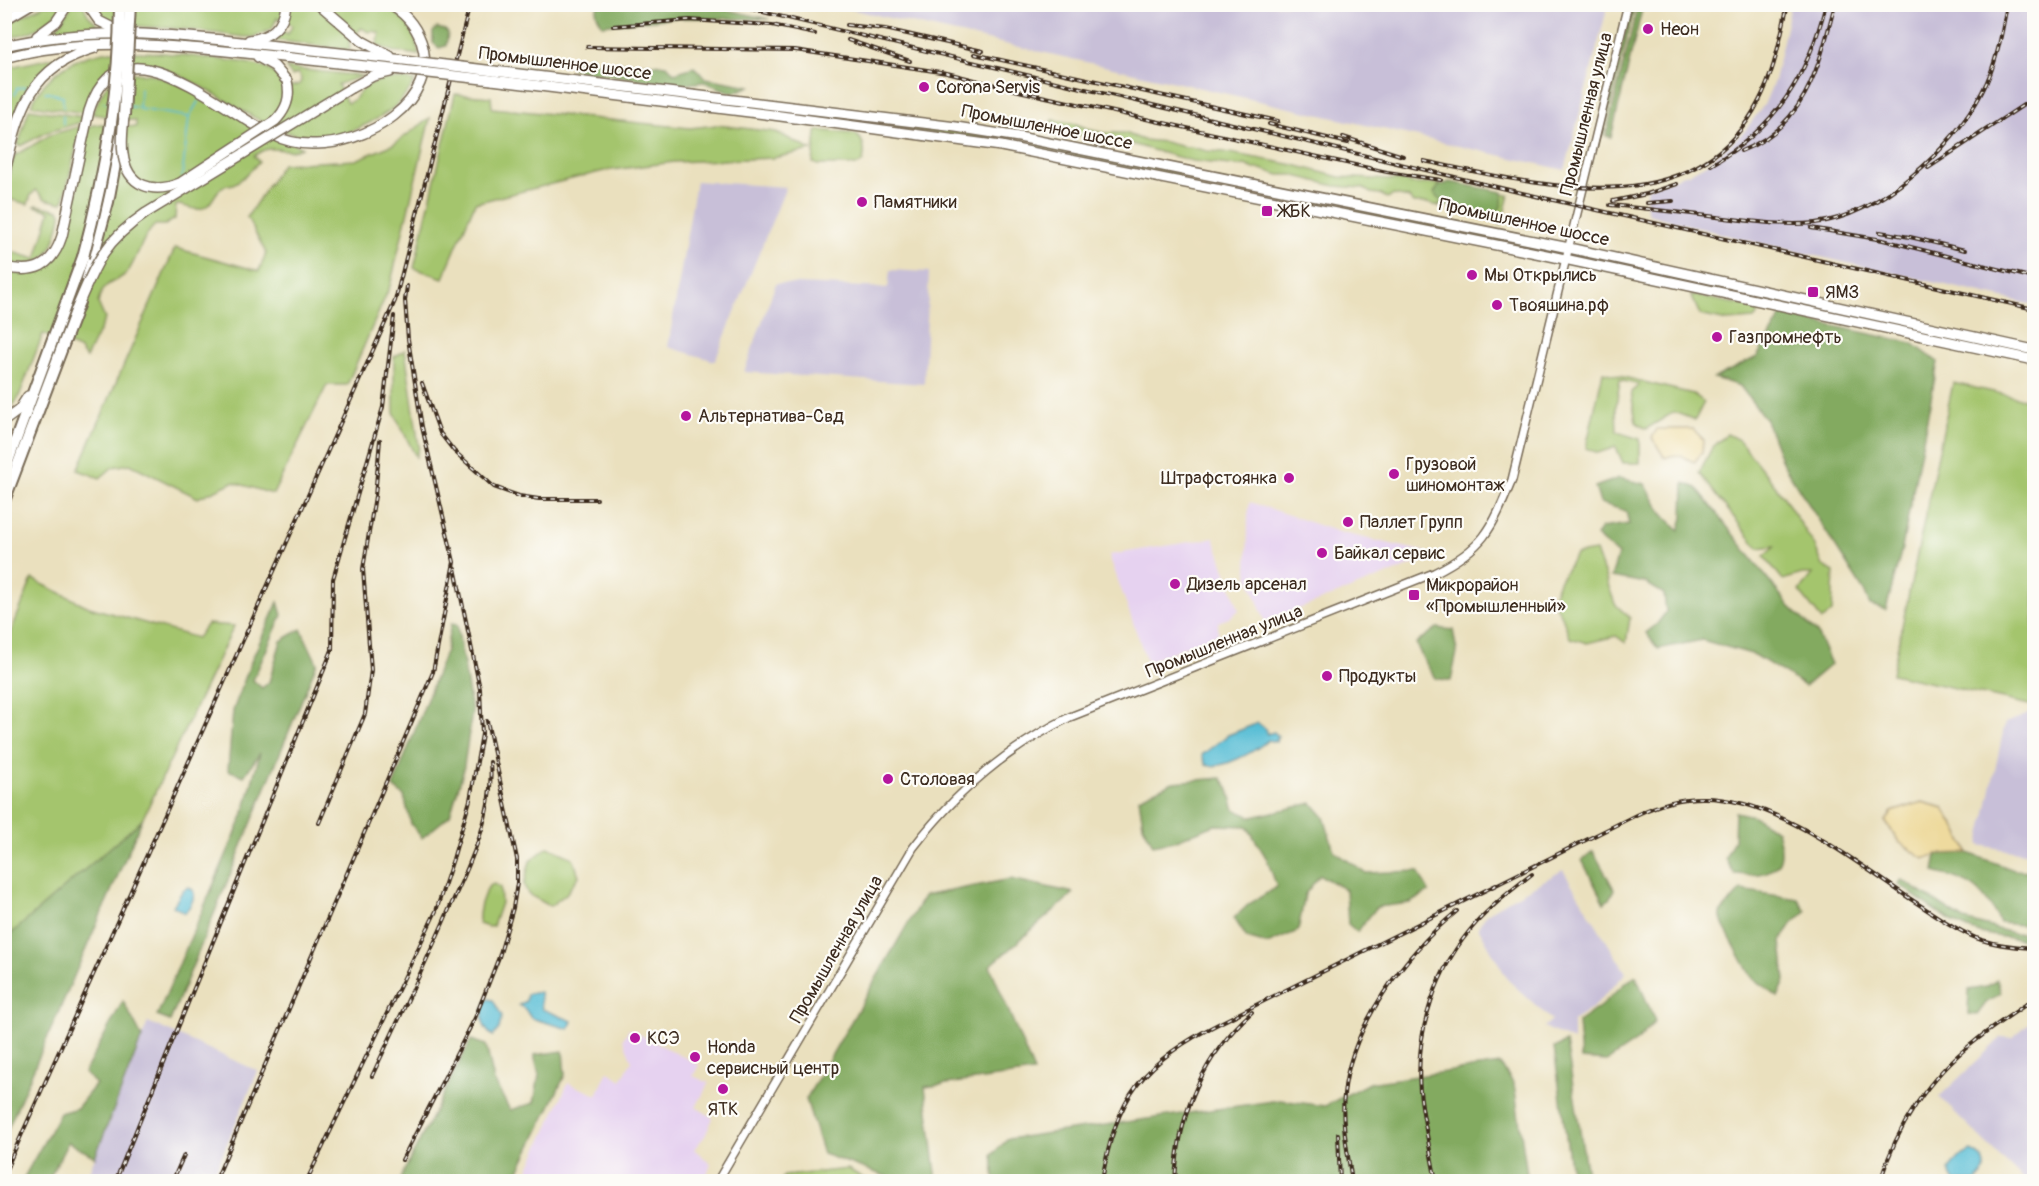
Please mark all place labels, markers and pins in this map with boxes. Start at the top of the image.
place label: Неон [1660,18,1699,41]
marker: Неон [1641,22,1655,36]
place label: Corona Servis [936,76,1040,99]
marker: Corona Servis [917,80,931,94]
place label: Памятники [874,191,957,214]
marker: Памятники [855,195,869,209]
place label: ЖБК [1276,200,1311,223]
marker: ЖБК [1260,204,1274,218]
place label: Мы Открылись [1484,264,1597,287]
marker: Мы Открылись [1465,268,1479,282]
place label: ЯМЗ [1825,281,1859,304]
marker: ЯМЗ [1806,285,1820,299]
place label: Твояшина.рф [1509,294,1609,317]
marker: Твояшина.рф [1490,298,1504,312]
place label: Газпромнефть [1729,326,1842,349]
marker: Газпромнефть [1710,330,1724,344]
place label: Альтернатива-Свд [698,405,844,428]
marker: Альтернатива-Свд [679,409,693,423]
place label: Грузовой шиномонтаж [1406,453,1505,497]
place label: Штрафстоянка [1161,467,1277,490]
marker: Грузовой шиномонтаж [1387,467,1401,481]
marker: Штрафстоянка [1282,471,1296,485]
place label: Паллет Групп [1360,511,1463,534]
marker: Паллет Групп [1341,515,1355,529]
place label: Байкал сервис [1334,542,1445,565]
marker: Байкал сервис [1315,546,1329,560]
place label: Дизель арсенал [1186,573,1307,596]
place label: Микрорайон «Промышленный» [1426,574,1566,618]
marker: Дизель арсенал [1168,577,1182,591]
marker: Микрорайон «Промышленный» [1407,588,1421,602]
place label: Продукты [1339,665,1416,688]
marker: Продукты [1320,669,1334,683]
place label: Столовая [900,768,975,791]
marker: Столовая [881,772,895,786]
place label: КСЭ [647,1027,679,1050]
marker: КСЭ [628,1031,642,1045]
place label: Honda сервисный центр [707,1036,839,1080]
marker: Honda сервисный центр [688,1050,702,1064]
marker: ЯТК [716,1082,730,1096]
place label: ЯТК [708,1098,738,1121]

